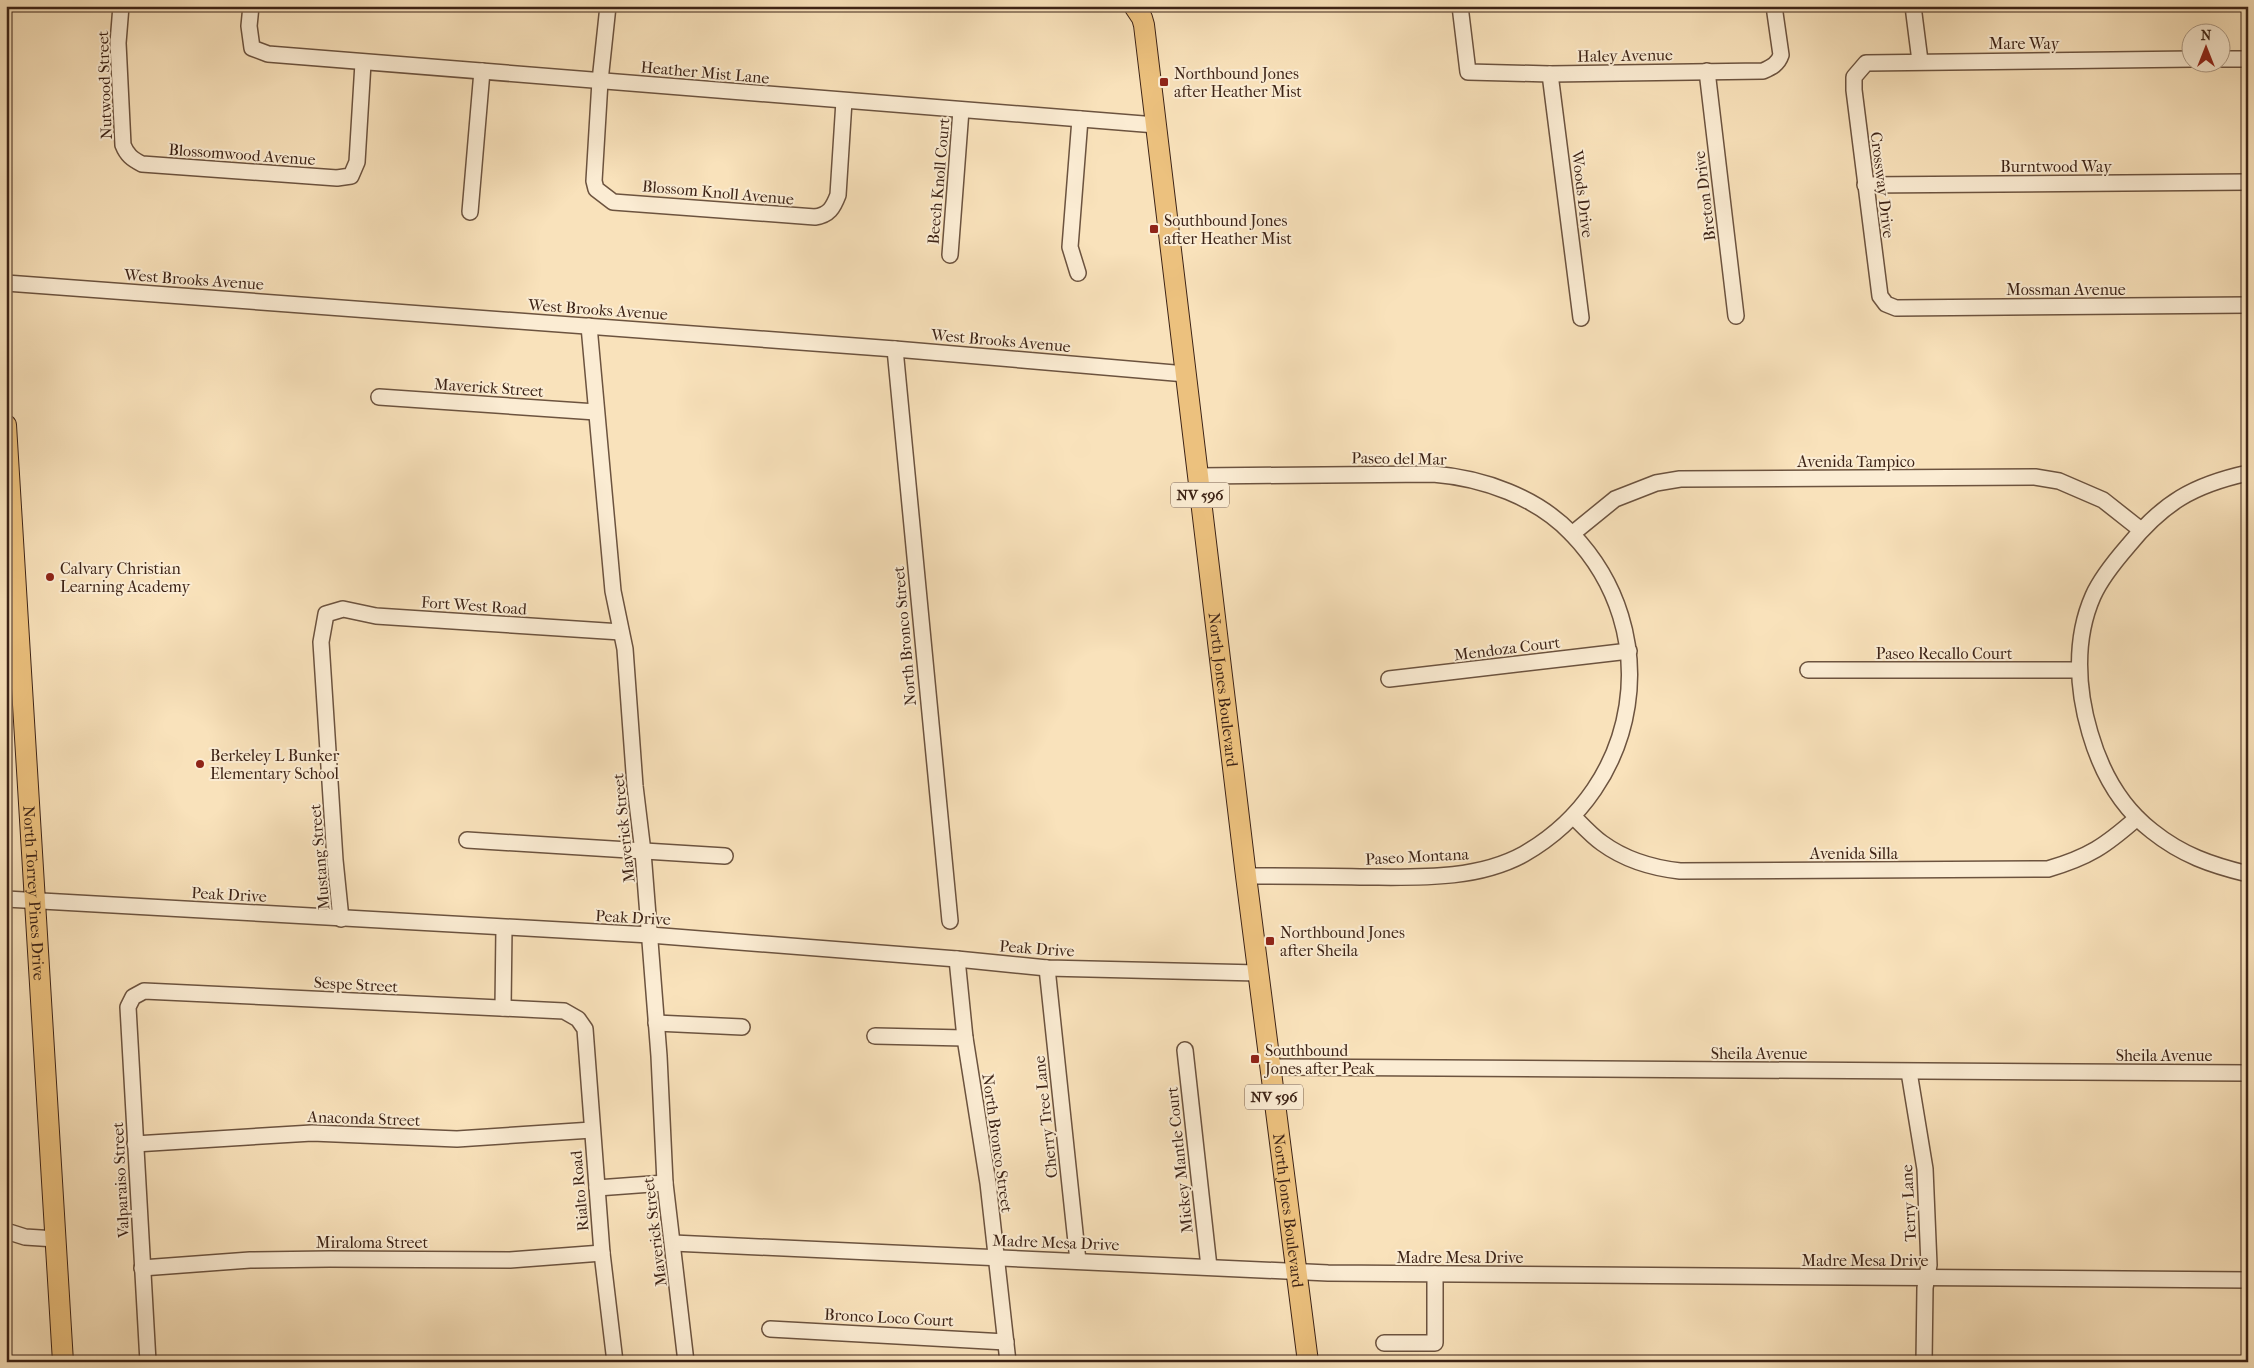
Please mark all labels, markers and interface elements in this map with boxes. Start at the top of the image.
north arrow [2182,22,2232,72]
text: N [2201,27,2212,44]
street label: Nutwood Street [93,30,116,140]
street label: Mare Way [1989,34,2060,53]
street label: Haley Avenue [1577,45,1673,66]
street label: Heather Mist Lane [640,57,770,88]
place label: Northbound Jones after Heather Mist [1174,64,1302,101]
marker: Northbound Jones after Heather Mist [1158,76,1170,88]
street label: Beech Knoll Court [923,117,954,245]
street label: Crossway Drive [1867,131,1898,240]
street label: Blossomwood Avenue [168,140,316,169]
street label: Woods Drive [1568,148,1597,239]
street label: Breton Drive [1690,150,1719,242]
street label: Burntwood Way [2000,157,2112,176]
street label: Blossom Knoll Avenue [641,176,795,209]
place label: Southbound Jones after Heather Mist [1164,211,1292,248]
marker: Southbound Jones after Heather Mist [1148,223,1160,235]
street label: West Brooks Avenue [122,265,265,294]
street label: Mossman Avenue [2006,280,2126,299]
street label: West Brooks Avenue [526,295,669,324]
street label: West Brooks Avenue [929,325,1072,356]
street label: Maverick Street [434,374,545,401]
street label: Paseo del Mar [1351,448,1447,469]
street label: Avenida Tampico [1796,452,1915,471]
road number: NV 596 [1171,482,1229,508]
place label: Calvary Christian Learning Academy [60,559,190,596]
street label: North Bronco Street [889,565,920,707]
marker: Calvary Christian Learning Academy [44,571,56,583]
street label: Fort West Road [421,592,528,619]
street label: North Jones Boulevard [1204,611,1242,768]
street label: Mendoza Court [1453,633,1561,664]
street label: Paseo Recallo Court [1876,644,2013,663]
place label: Berkeley L Bunker Elementary School [210,746,339,783]
marker: Berkeley L Bunker Elementary School [194,758,206,770]
street label: Maverick Street [608,772,639,883]
street label: Mustang Street [305,803,334,911]
street label: North Torrey Pines Drive [19,805,49,981]
street label: Paseo Montana [1365,844,1470,869]
street label: Avenida Silla [1809,844,1899,863]
street label: Peak Drive [191,883,267,906]
street label: Peak Drive [595,906,671,929]
place label: Northbound Jones after Sheila [1280,923,1405,960]
marker: Northbound Jones after Sheila [1264,935,1276,947]
street label: Peak Drive [999,936,1075,961]
street label: Sespe Street [313,973,399,996]
place label: Southbound Jones after Peak [1263,1041,1375,1078]
street label: Sheila Avenue [1711,1044,1807,1063]
street label: Sheila Avenue [2116,1046,2212,1065]
marker: Southbound Jones after Peak [1249,1053,1261,1065]
street label: Cherry Tree Lane [1030,1055,1061,1179]
street label: North Bronco Street [978,1072,1017,1214]
road number: NV 596 [1245,1084,1303,1110]
street label: Mickey Mantle Court [1162,1086,1197,1234]
street label: Anaconda Street [306,1107,421,1130]
street label: Valparaiso Street [108,1121,133,1239]
street label: North Jones Boulevard [1269,1132,1307,1289]
street label: Rialto Road [566,1150,592,1232]
street label: Terry Lane [1897,1164,1920,1242]
street label: Maverick Street [638,1176,671,1288]
street label: Madre Mesa Drive [992,1231,1120,1254]
street label: Miraloma Street [316,1233,428,1252]
street label: Madre Mesa Drive [1397,1248,1524,1267]
street label: Madre Mesa Drive [1802,1251,1929,1270]
street label: Bronco Loco Court [824,1305,955,1330]

